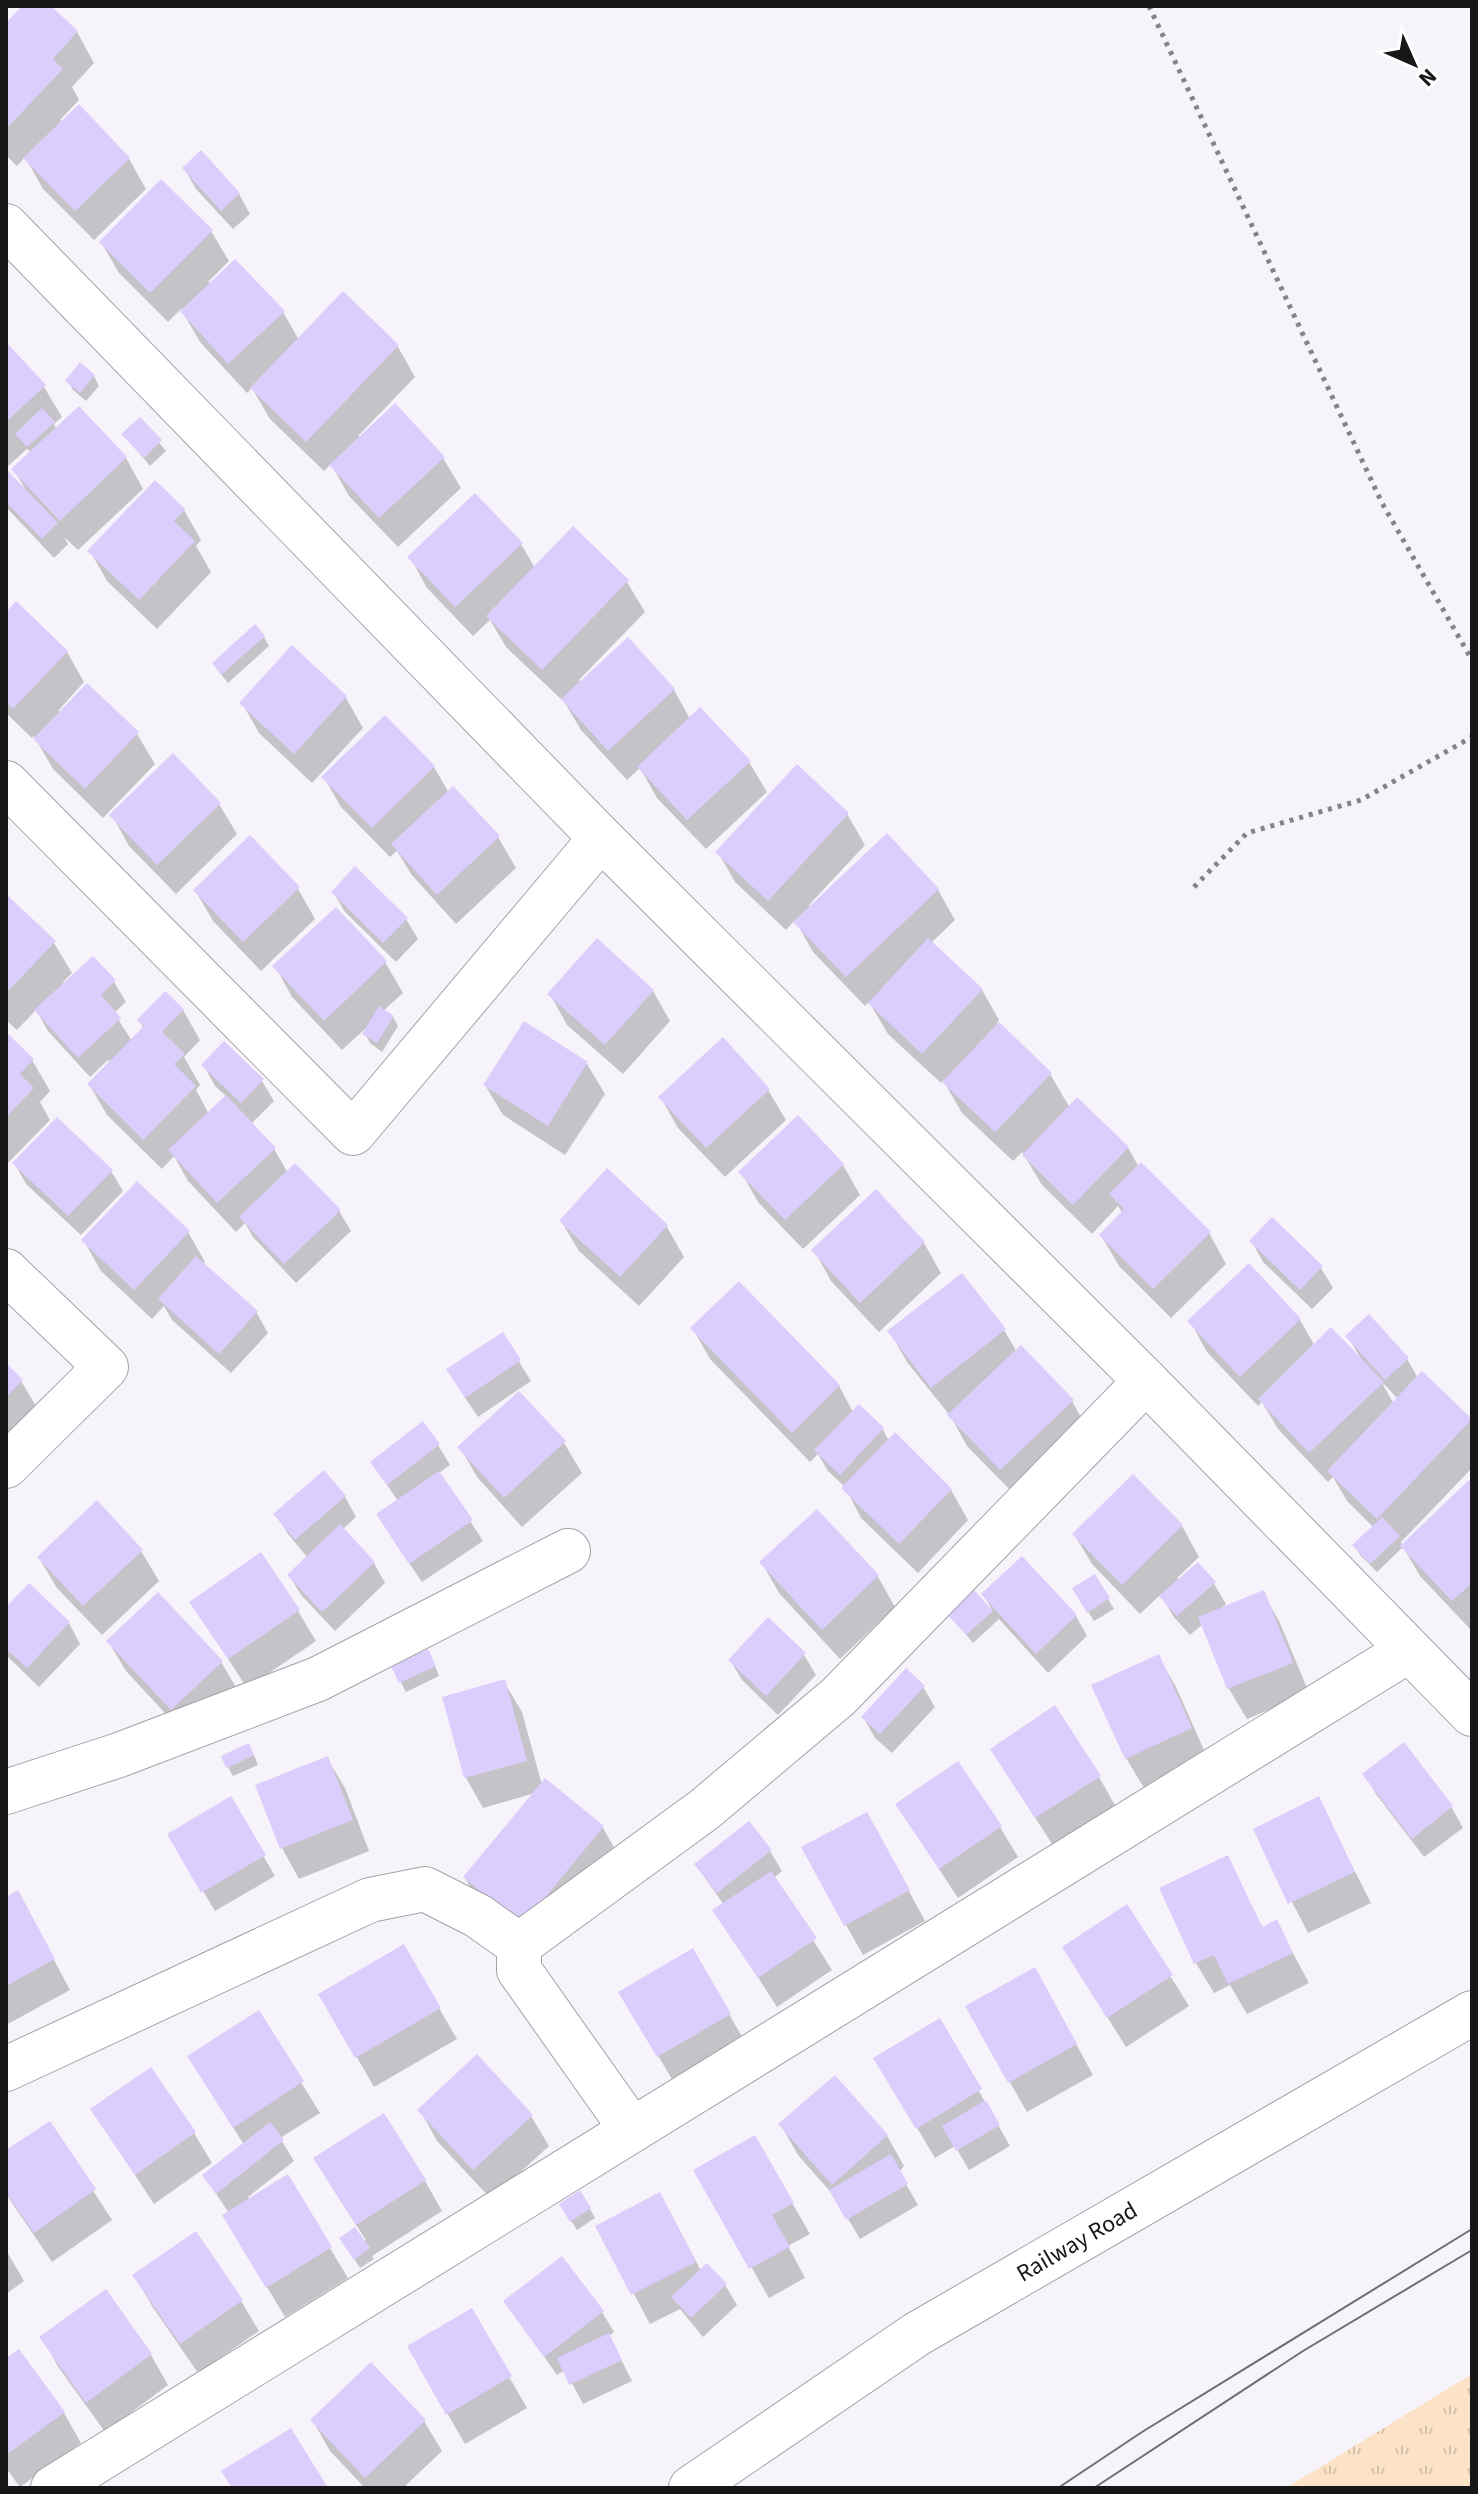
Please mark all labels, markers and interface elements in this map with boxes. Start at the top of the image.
north arrow [1374,24,1454,104]
text: N [1411,61,1444,94]
street label: Railway Road [1010,2193,1144,2291]

